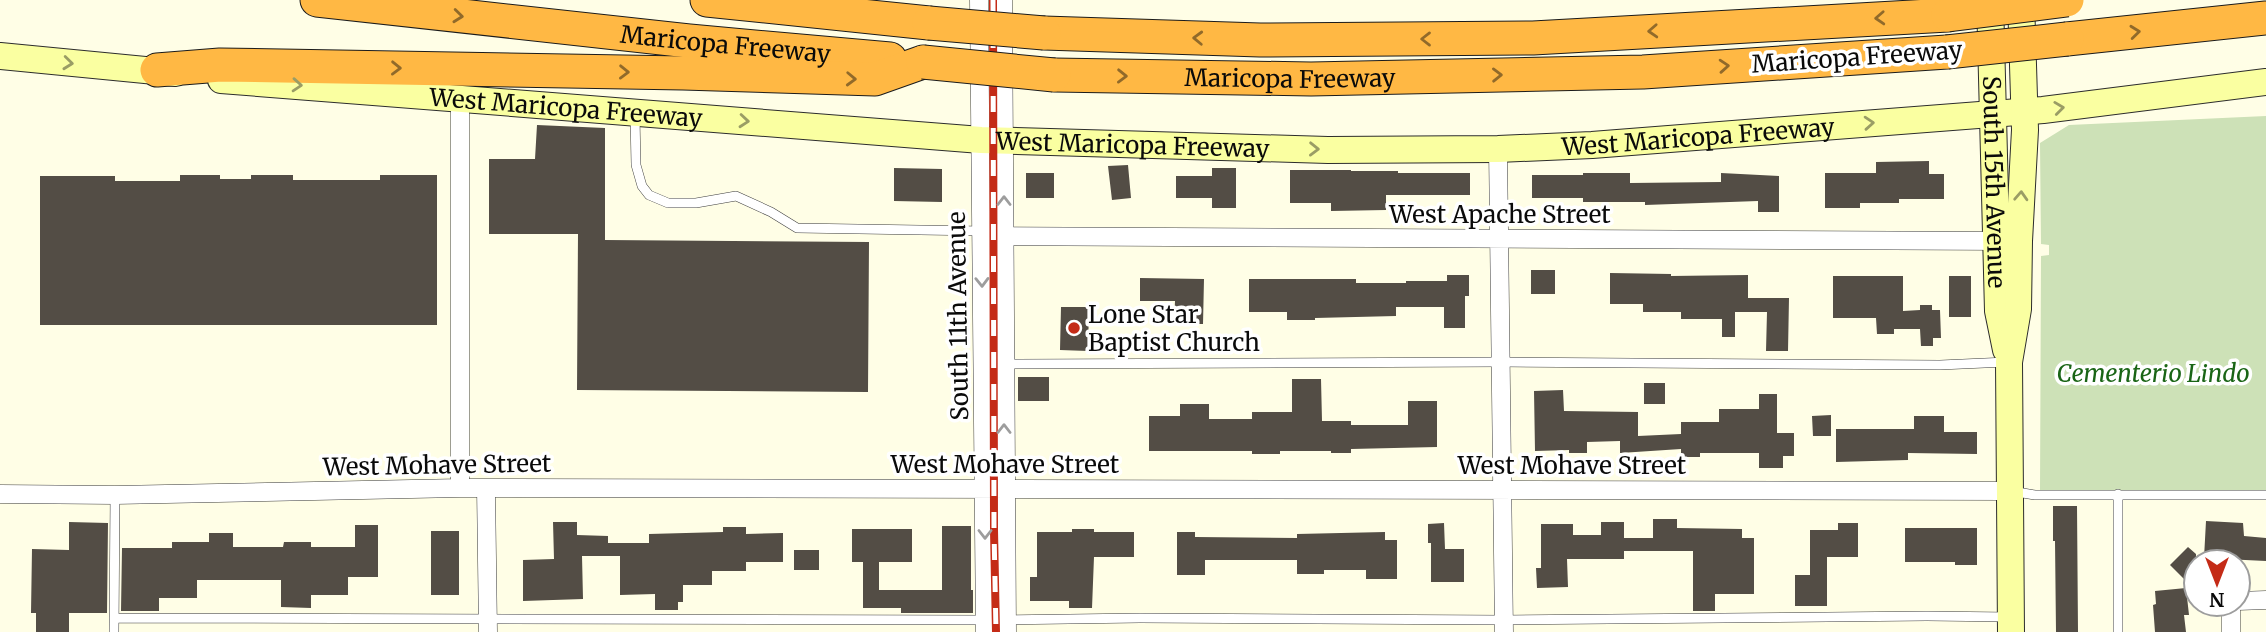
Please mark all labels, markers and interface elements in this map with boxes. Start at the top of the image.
one-way arrow [452,8,464,23]
one-way arrow [1874,11,1885,26]
street label: Maricopa Freeway [619,18,832,69]
one-way arrow [1647,24,1658,39]
one-way arrow [2129,25,2140,40]
one-way arrow [1192,30,1203,45]
one-way arrow [1420,31,1430,47]
street label: Maricopa Freeway [1751,34,1963,80]
one-way arrow [62,55,74,70]
one-way arrow [1719,59,1730,74]
one-way arrow [391,60,402,75]
street label: Maricopa Freeway [1184,62,1396,95]
one-way arrow [619,64,629,80]
one-way arrow [1492,67,1502,83]
one-way arrow [1117,69,1128,84]
one-way arrow [846,71,857,86]
street label: South 15th Avenue [1976,75,2013,289]
one-way arrow [292,78,303,93]
street label: West Maricopa Freeway [427,81,704,133]
one-way arrow [2054,100,2065,115]
street label: West Maricopa Freeway [1560,111,1836,162]
one-way arrow [739,113,750,128]
one-way arrow [1864,116,1875,131]
street label: West Maricopa Freeway [994,125,1270,164]
one-way arrow [1309,141,1319,157]
one-way arrow [2013,190,2028,201]
one-way arrow [996,196,1012,206]
street label: West Apache Street [1388,199,1611,230]
street label: South 11th Avenue [941,211,975,421]
one-way arrow [974,277,990,287]
place label: Lone Star Baptist Church [1088,299,1260,358]
marker: Lone Star Baptist Church [1066,320,1082,336]
park label: Cementerio Lindo [2056,358,2250,389]
one-way arrow [996,423,1012,434]
street label: West Mohave Street [322,447,552,483]
street label: West Mohave Street [890,449,1120,480]
street label: West Mohave Street [1457,450,1687,481]
one-way arrow [977,529,993,539]
north arrow [2182,548,2252,618]
text: N [2209,588,2225,612]

